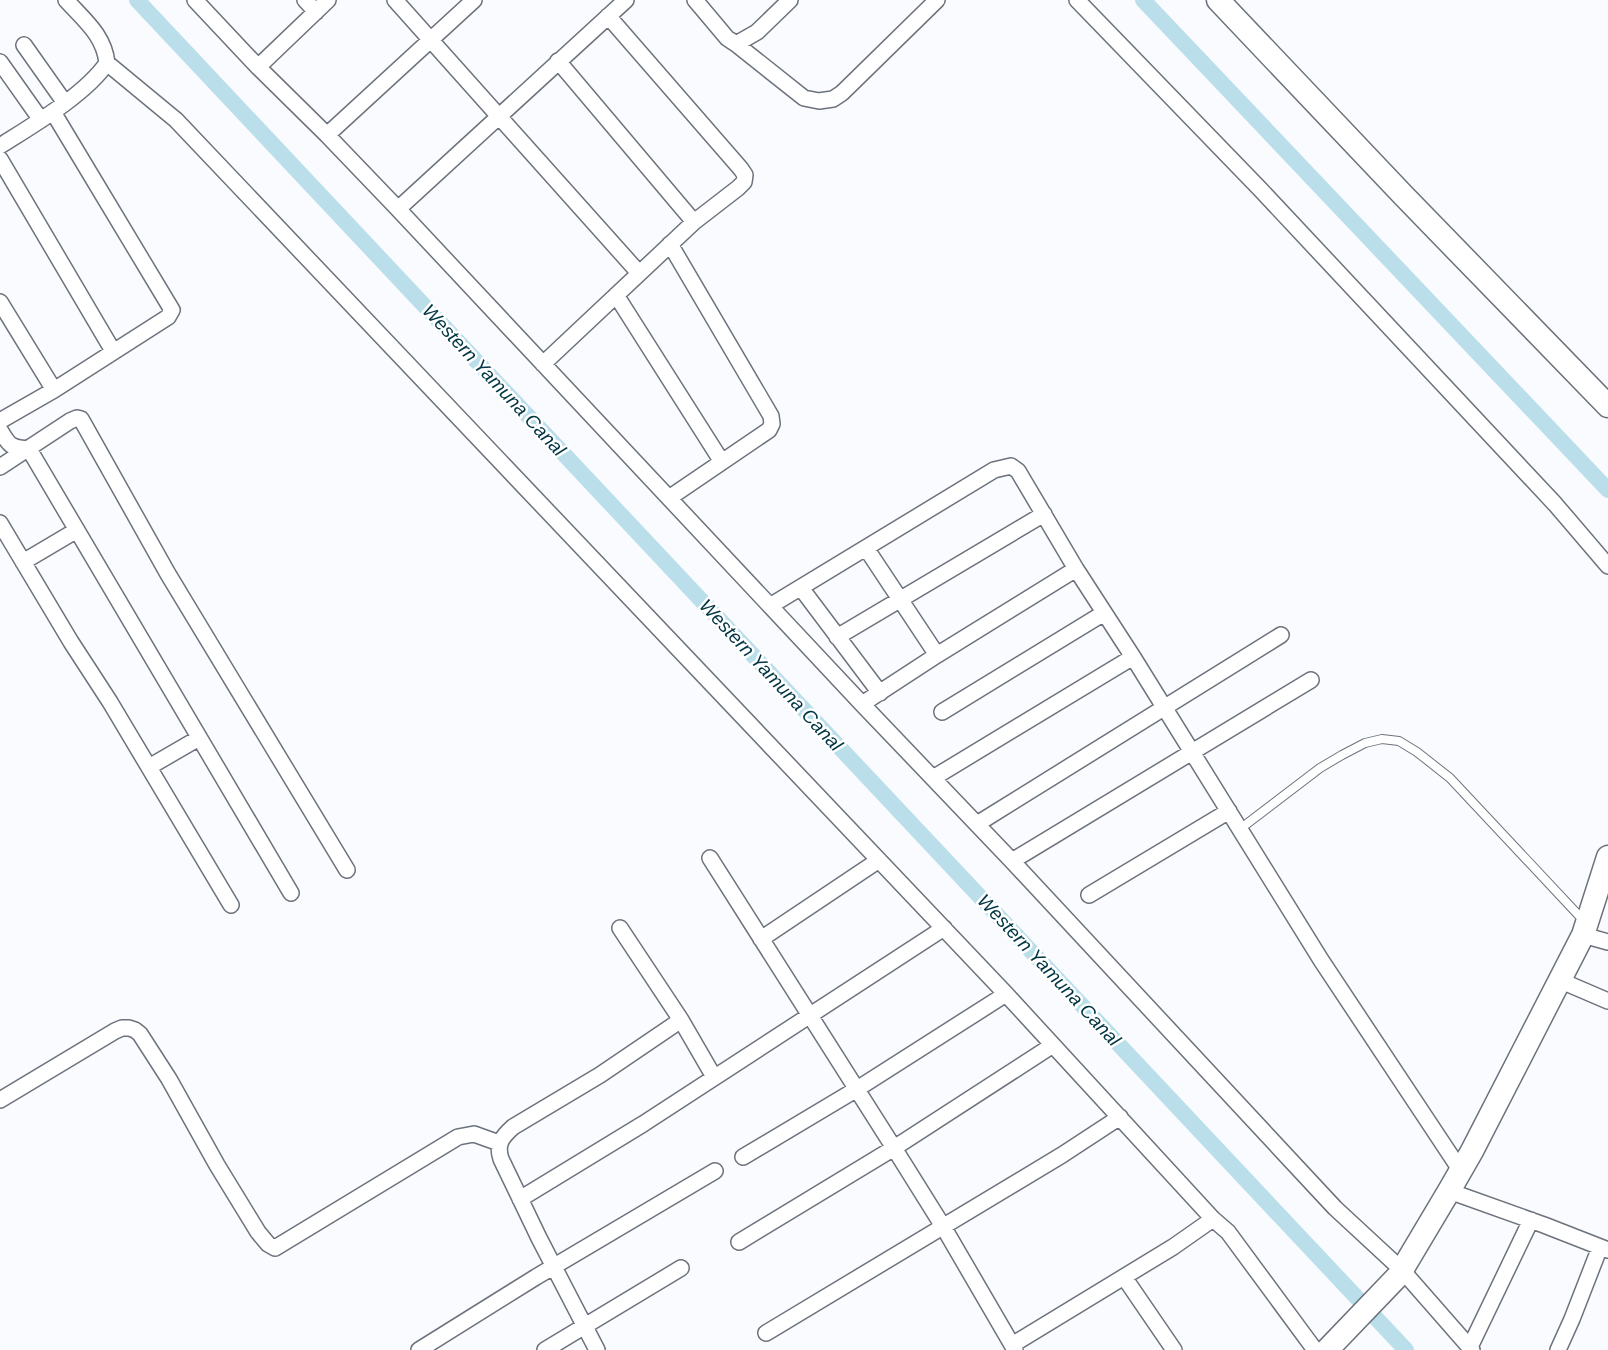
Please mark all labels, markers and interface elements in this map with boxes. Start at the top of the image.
water label: Western Yamuna Canal [418,300,570,461]
water label: Western Yamuna Canal [695,595,847,756]
water label: Western Yamuna Canal [973,890,1125,1051]

